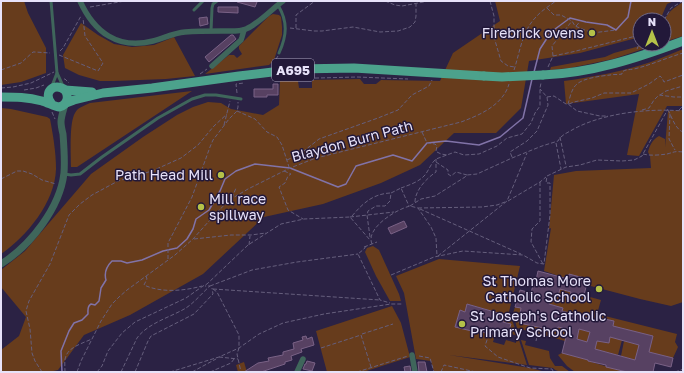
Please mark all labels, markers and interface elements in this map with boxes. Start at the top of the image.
north arrow [632,12,672,52]
text: N [648,15,656,28]
place label: Firebrick ovens [482,24,584,41]
marker: Firebrick ovens [587,28,597,38]
road number: A695 [272,59,314,81]
street label: Blaydon Burn Path [289,116,414,165]
place label: Path Head Mill [115,166,213,183]
marker: Path Head Mill [216,170,226,180]
place label: Mill race spillway [209,190,266,223]
marker: Mill race spillway [196,202,206,212]
place label: St Thomas More Catholic School [482,272,591,305]
marker: St Thomas More Catholic School [594,284,604,294]
place label: St Joseph's Catholic Primary School [470,307,607,340]
marker: St Joseph's Catholic Primary School [457,319,467,329]

